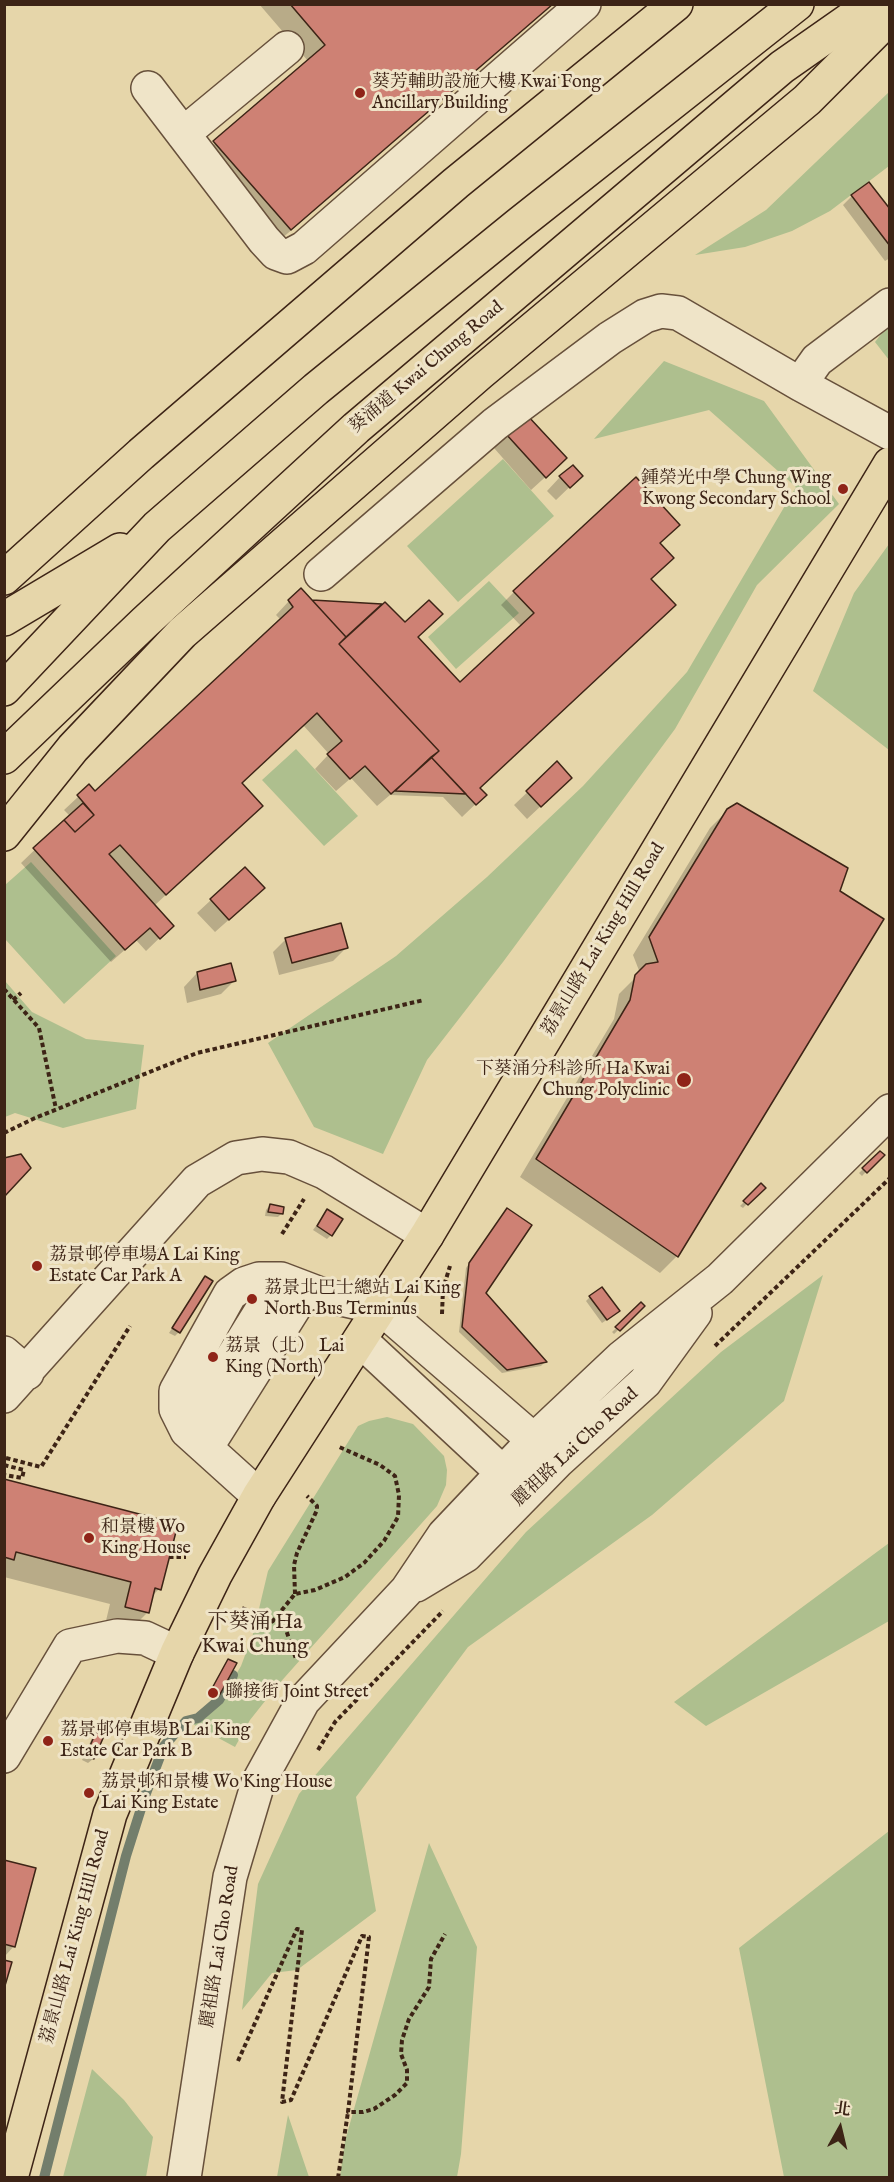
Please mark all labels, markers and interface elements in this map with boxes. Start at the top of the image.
place label: 葵芳輔助設施大樓 Kwai Fong Ancillary Building [372,72,601,115]
marker: 葵芳輔助設施大樓 Kwai Fong Ancillary Building [353,86,367,100]
street label: 葵涌道 Kwai Chung Road [346,297,508,439]
place label: 鍾榮光中學 Chung Wing Kwong Secondary School [641,468,831,510]
marker: 鍾榮光中學 Chung Wing Kwong Secondary School [836,482,850,496]
street label: 荔景山路 Lai King Hill Road [538,840,670,1040]
place label: 下葵涌分科診所 Ha Kwai Chung Polyclinic [476,1059,670,1102]
marker: 下葵涌分科診所 Ha Kwai Chung Polyclinic [675,1071,693,1089]
place label: 荔景邨停車場A Lai King Estate Car Park A [49,1245,240,1288]
marker: 荔景邨停車場A Lai King Estate Car Park A [30,1259,44,1273]
place label: 荔景北巴士總站 Lai King North Bus Terminus [264,1278,460,1320]
marker: 荔景北巴士總站 Lai King North Bus Terminus [245,1292,259,1306]
place label: 荔景（北） Lai King (North) [225,1336,344,1378]
marker: 荔景（北） Lai King (North) [206,1350,220,1364]
street label: 麗祖路 Lai Cho Road [509,1384,643,1512]
place label: 和景樓 Wo King House [101,1517,191,1559]
marker: 和景樓 Wo King House [82,1531,96,1545]
district label: 下葵涌 Ha Kwai Chung [194,1611,316,1661]
place label: 聯接街 Joint Street [225,1682,369,1704]
marker: 聯接街 Joint Street [206,1686,220,1700]
place label: 荔景邨停車場B Lai King Estate Car Park B [60,1720,250,1762]
marker: 荔景邨停車場B Lai King Estate Car Park B [41,1734,55,1748]
place label: 荔景邨和景樓 Wo King House Lai King Estate [101,1772,333,1814]
marker: 荔景邨和景樓 Wo King House Lai King Estate [82,1786,96,1800]
street label: 荔景山路 Lai King Hill Road [37,1827,115,2047]
street label: 麗祖路 Lai Cho Road [198,1864,244,2030]
north arrow [810,2098,870,2158]
text: 北 [833,2099,852,2121]

